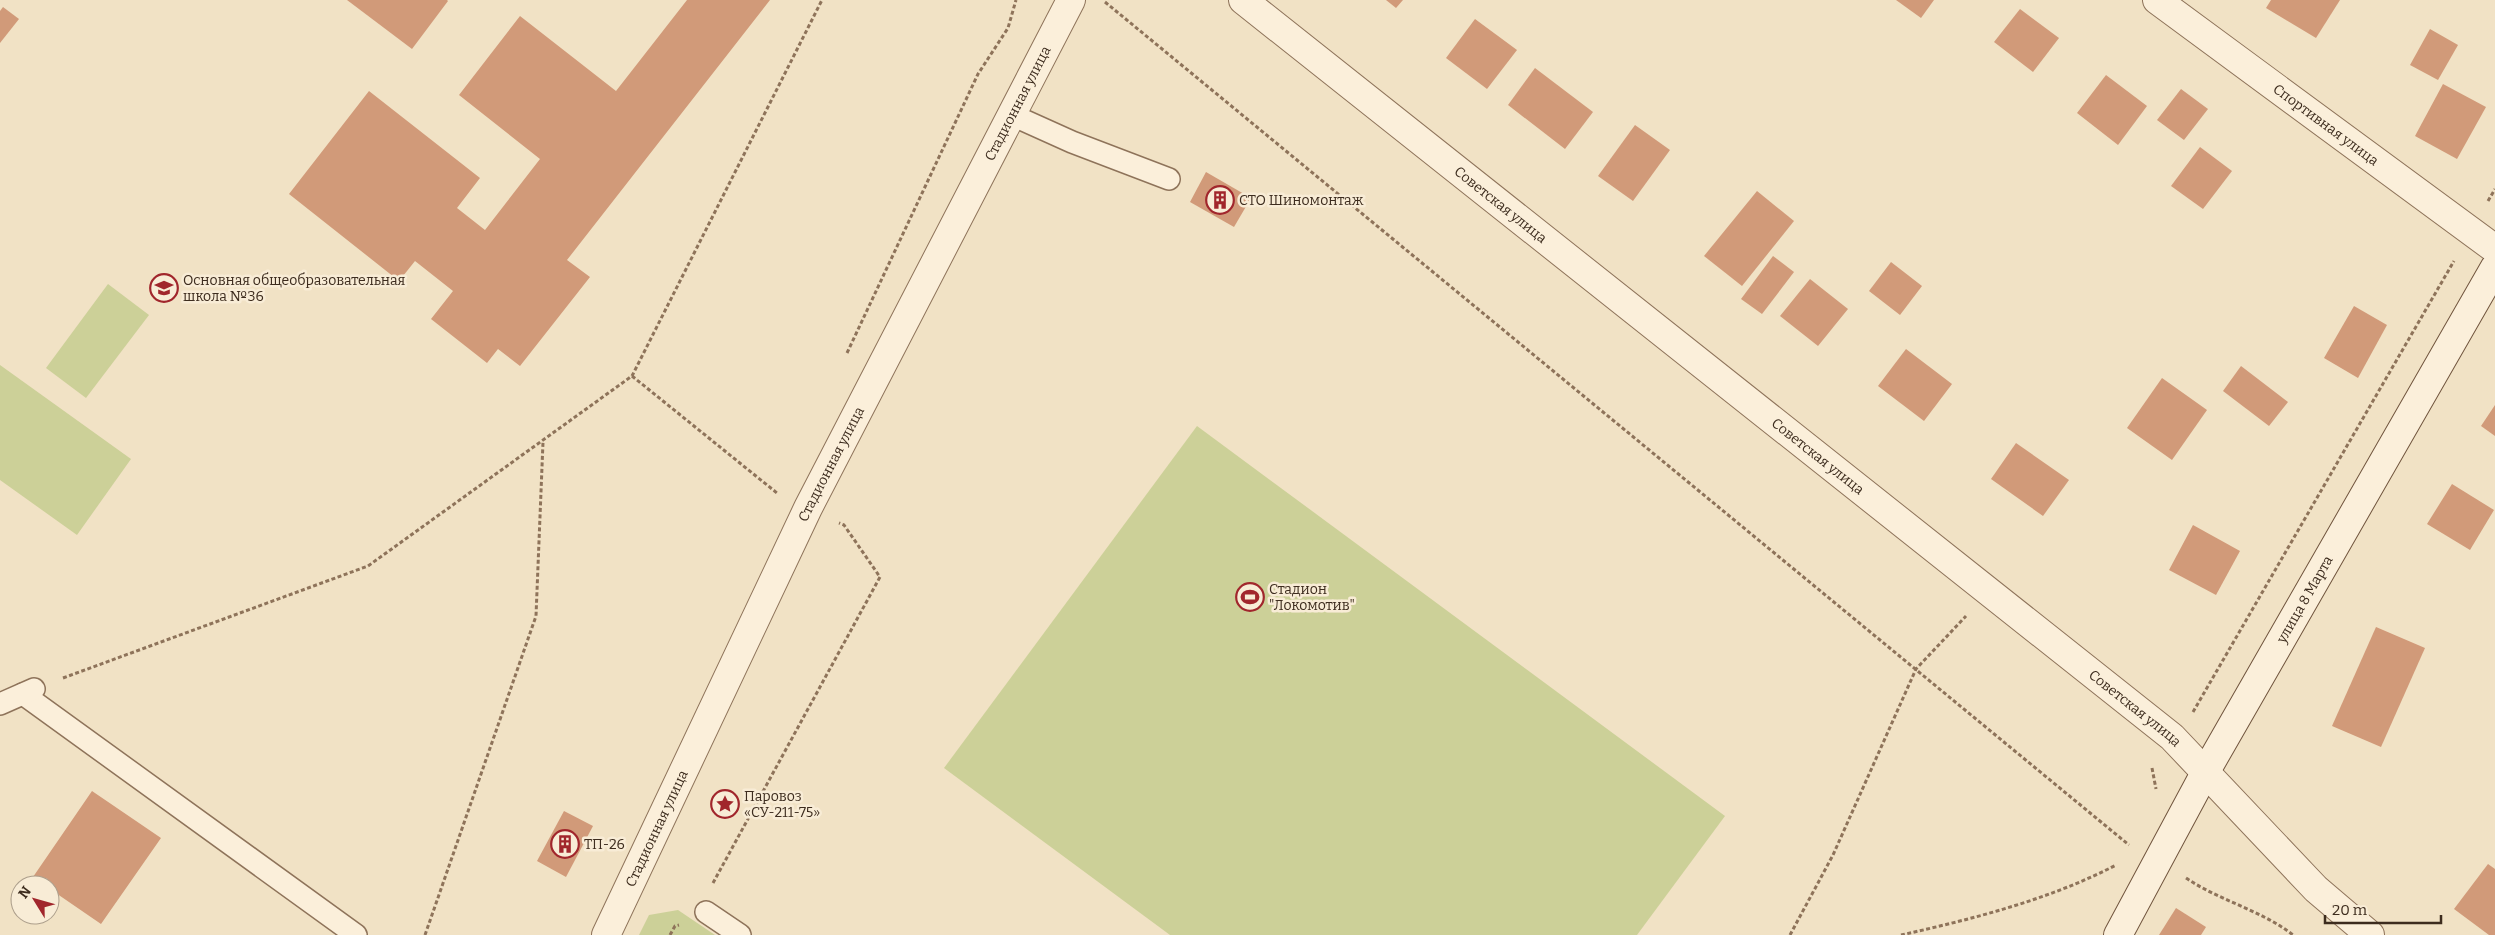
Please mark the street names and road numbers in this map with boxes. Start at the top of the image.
street label: Стадионная улица [981,43,1054,164]
street label: Спортивная улица [2270,80,2382,169]
street label: Советская улица [1451,163,1551,247]
street label: Стадионная улица [794,403,868,524]
street label: Советская улица [1768,414,1868,498]
street label: улица 8 Марта [2272,552,2336,647]
street label: Советская улица [2086,666,2185,750]
street label: Стадионная улица [622,767,691,889]

